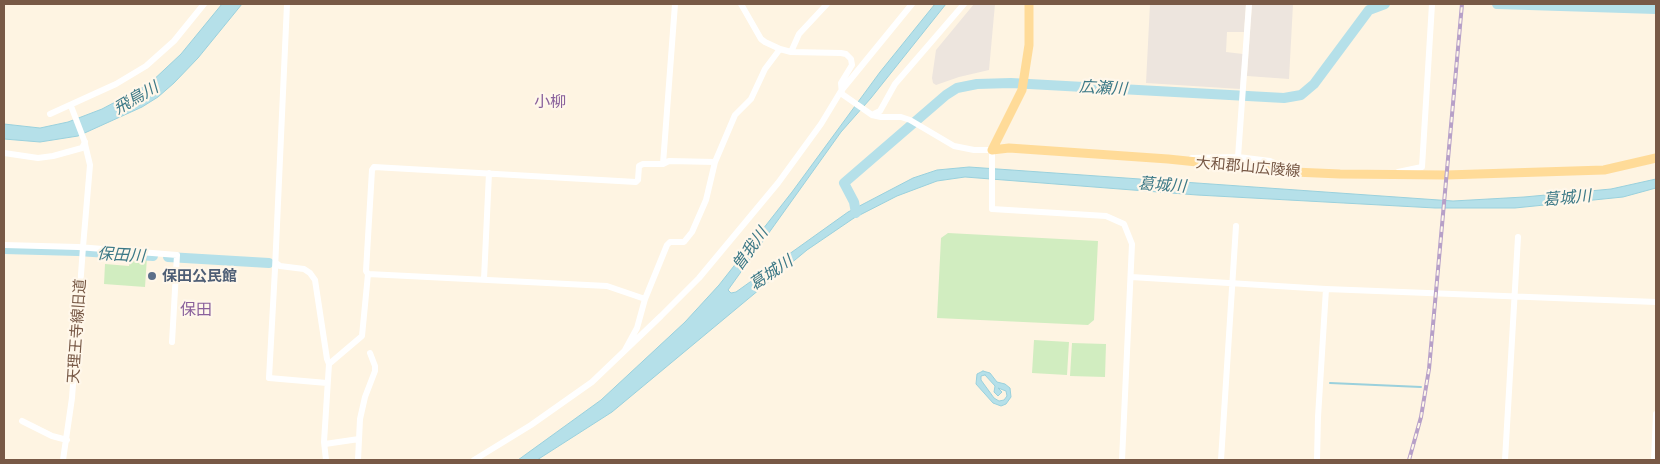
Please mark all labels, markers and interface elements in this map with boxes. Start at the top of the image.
water label: 広瀬川 [1079,77,1127,99]
water label: 飛鳥川 [110,78,162,118]
district label: 小柳 [534,92,566,112]
street label: 大和郡山広陵線 [1195,153,1301,181]
water label: 葛城川 [1137,174,1187,196]
water label: 葛城川 [1542,186,1592,210]
water label: 曽我川 [728,224,772,274]
water label: 保田川 [97,244,145,266]
water label: 葛城川 [746,252,796,294]
place label: 保田公民館 [162,267,237,285]
marker: 保田公民館 [146,270,158,282]
street label: 天理王寺線旧道 [64,278,90,384]
district label: 保田 [180,300,212,320]

